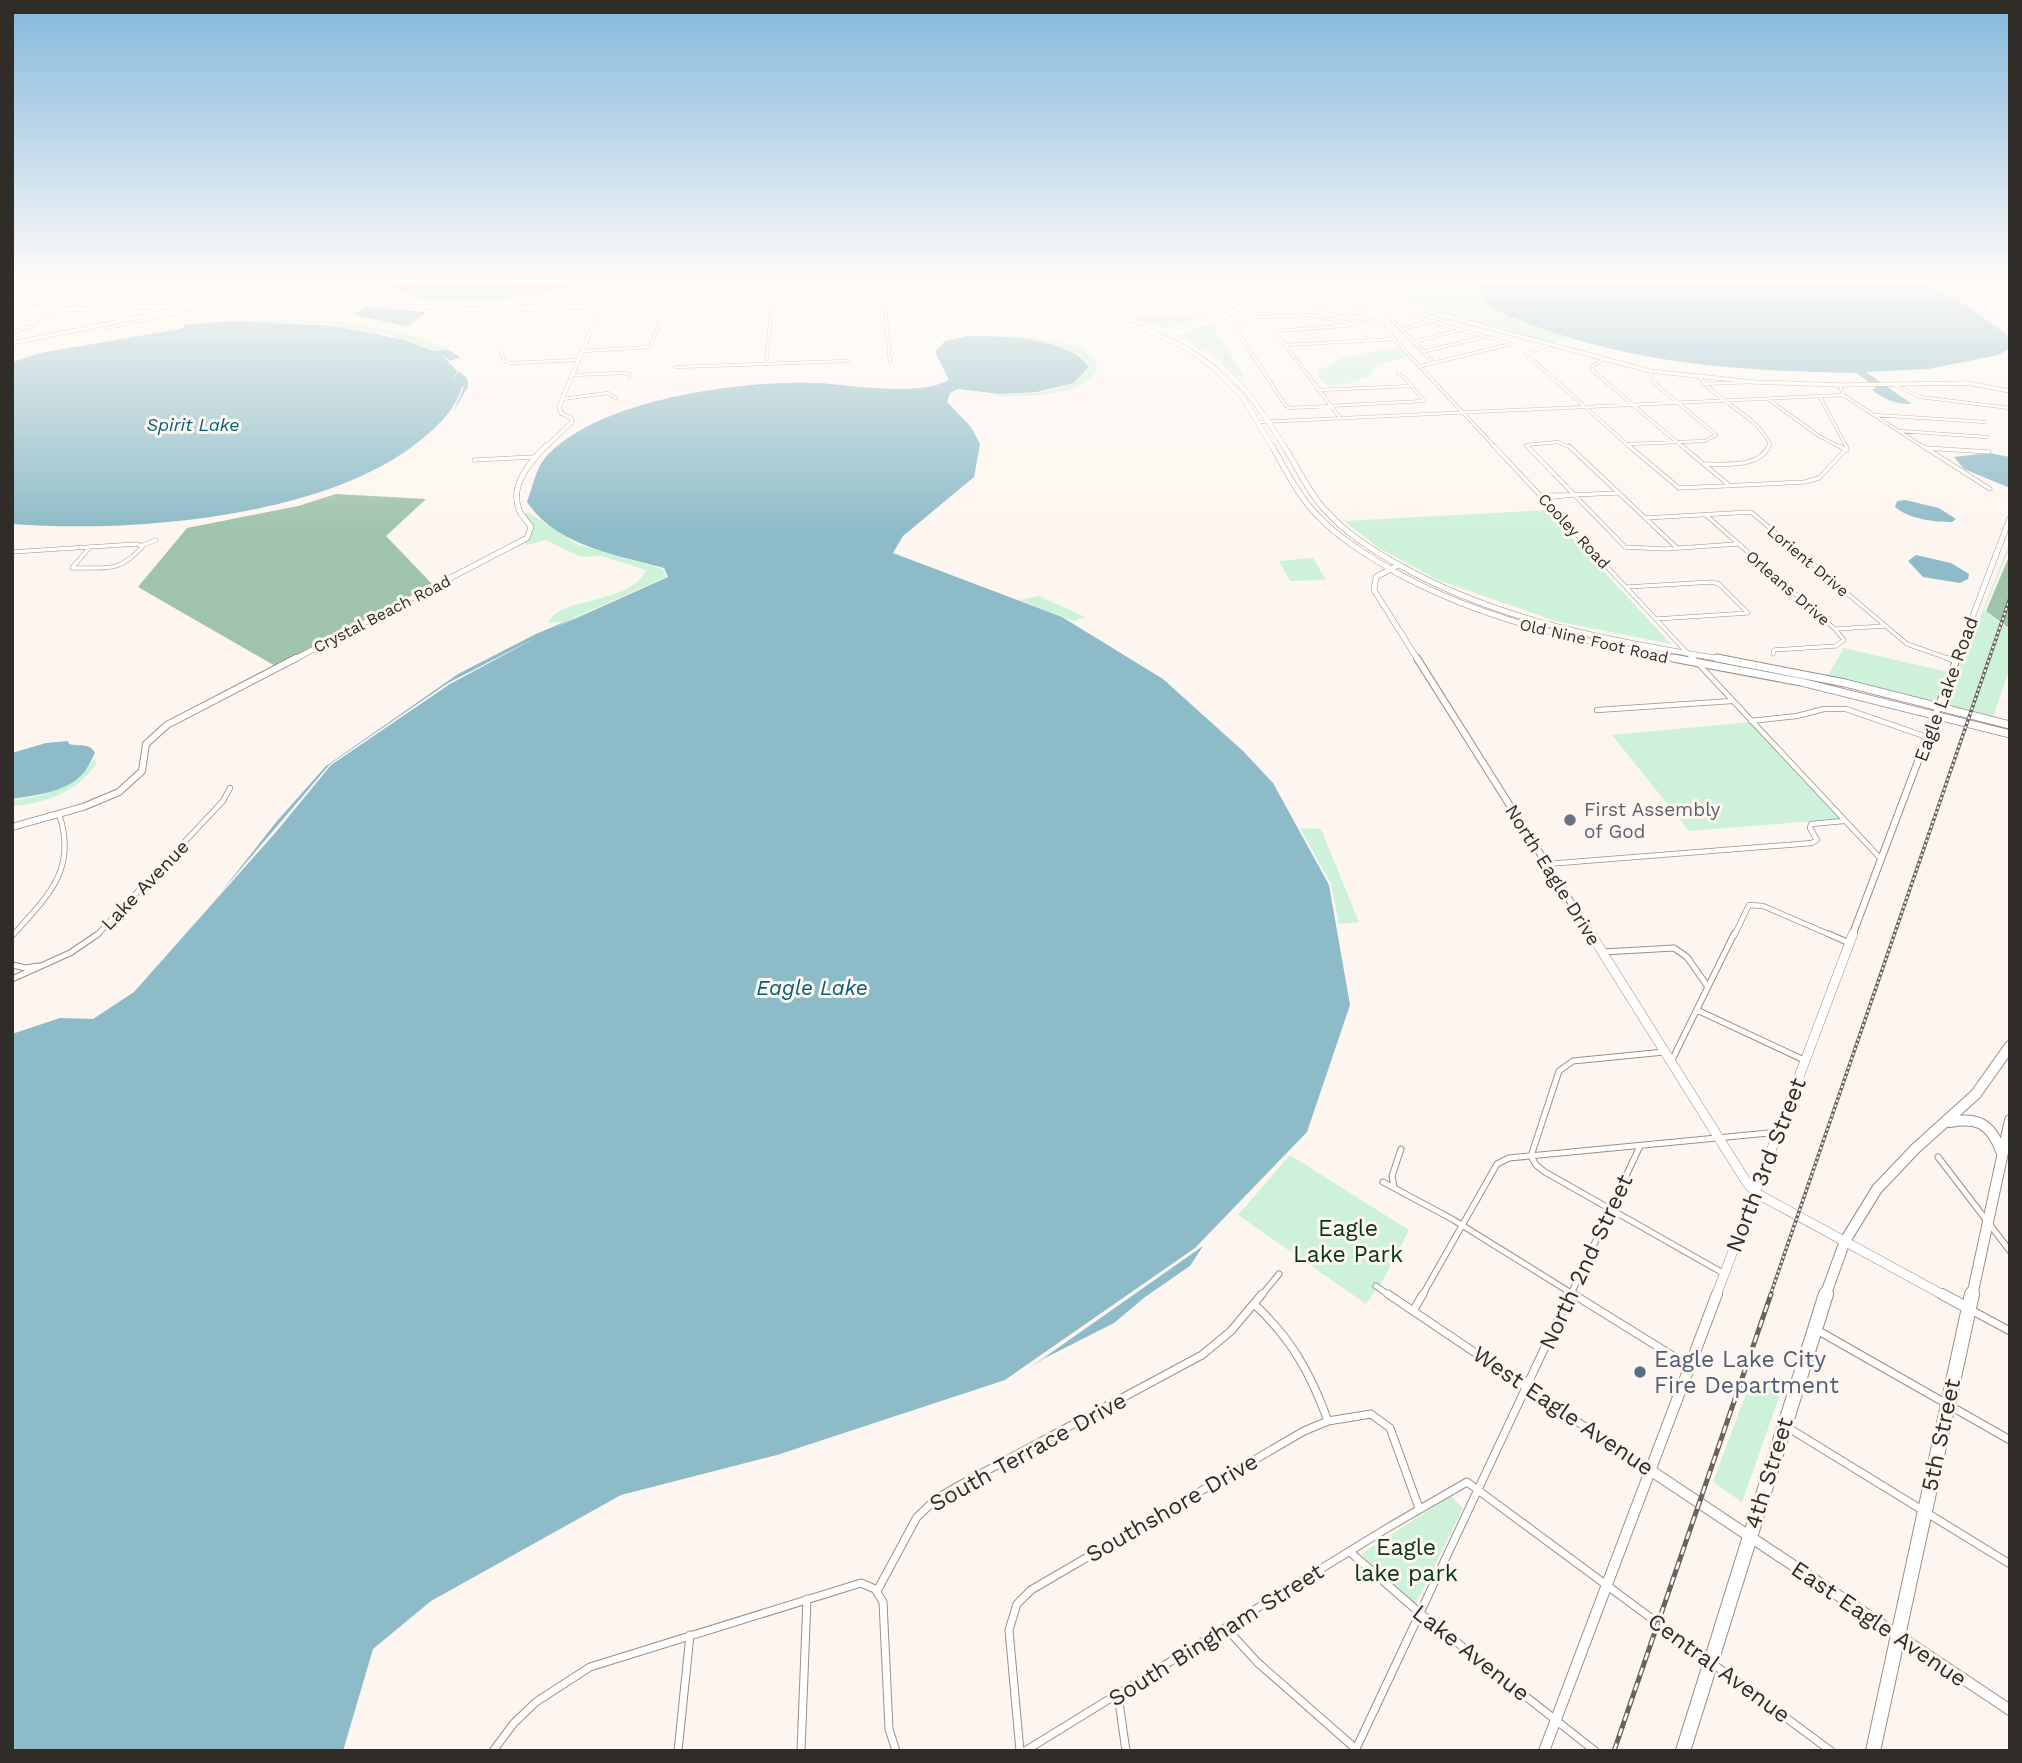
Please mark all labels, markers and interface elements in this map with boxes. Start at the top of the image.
water label: Spirit Lake [146,414,240,435]
street label: Cooley Road [1534,489,1614,573]
street label: Lorient Drive [1763,521,1853,601]
street label: Orleans Drive [1742,546,1834,630]
street label: Crystal Beach Road [310,571,454,657]
street label: Eagle Lake Road [1909,613,1983,765]
street label: Old Nine Foot Road [1518,615,1670,667]
place label: First Assembly of God [1584,798,1720,843]
street label: North Eagle Drive [1500,800,1606,950]
marker: First Assembly of God [1562,812,1578,828]
street label: Lake Avenue [96,835,194,935]
water label: Eagle Lake [756,975,868,1000]
street label: North 3rd Street [1720,1074,1812,1256]
street label: North 2nd Street [1534,1170,1639,1354]
park label: Eagle Lake Park [1293,1215,1403,1268]
street label: West Eagle Avenue [1467,1340,1659,1482]
place label: Eagle Lake City Fire Department [1654,1346,1839,1399]
marker: Eagle Lake City Fire Department [1632,1364,1648,1380]
street label: 5th Street [1916,1376,1966,1494]
street label: South Terrace Drive [925,1387,1131,1517]
street label: 4th Street [1739,1414,1799,1532]
street label: Southshore Drive [1081,1448,1263,1568]
park label: Eagle lake park [1354,1534,1458,1587]
street label: East Eagle Avenue [1786,1555,1972,1693]
street label: South Bingham Street [1104,1558,1329,1712]
street label: Lake Avenue [1407,1599,1535,1707]
street label: Central Avenue [1643,1607,1795,1729]

